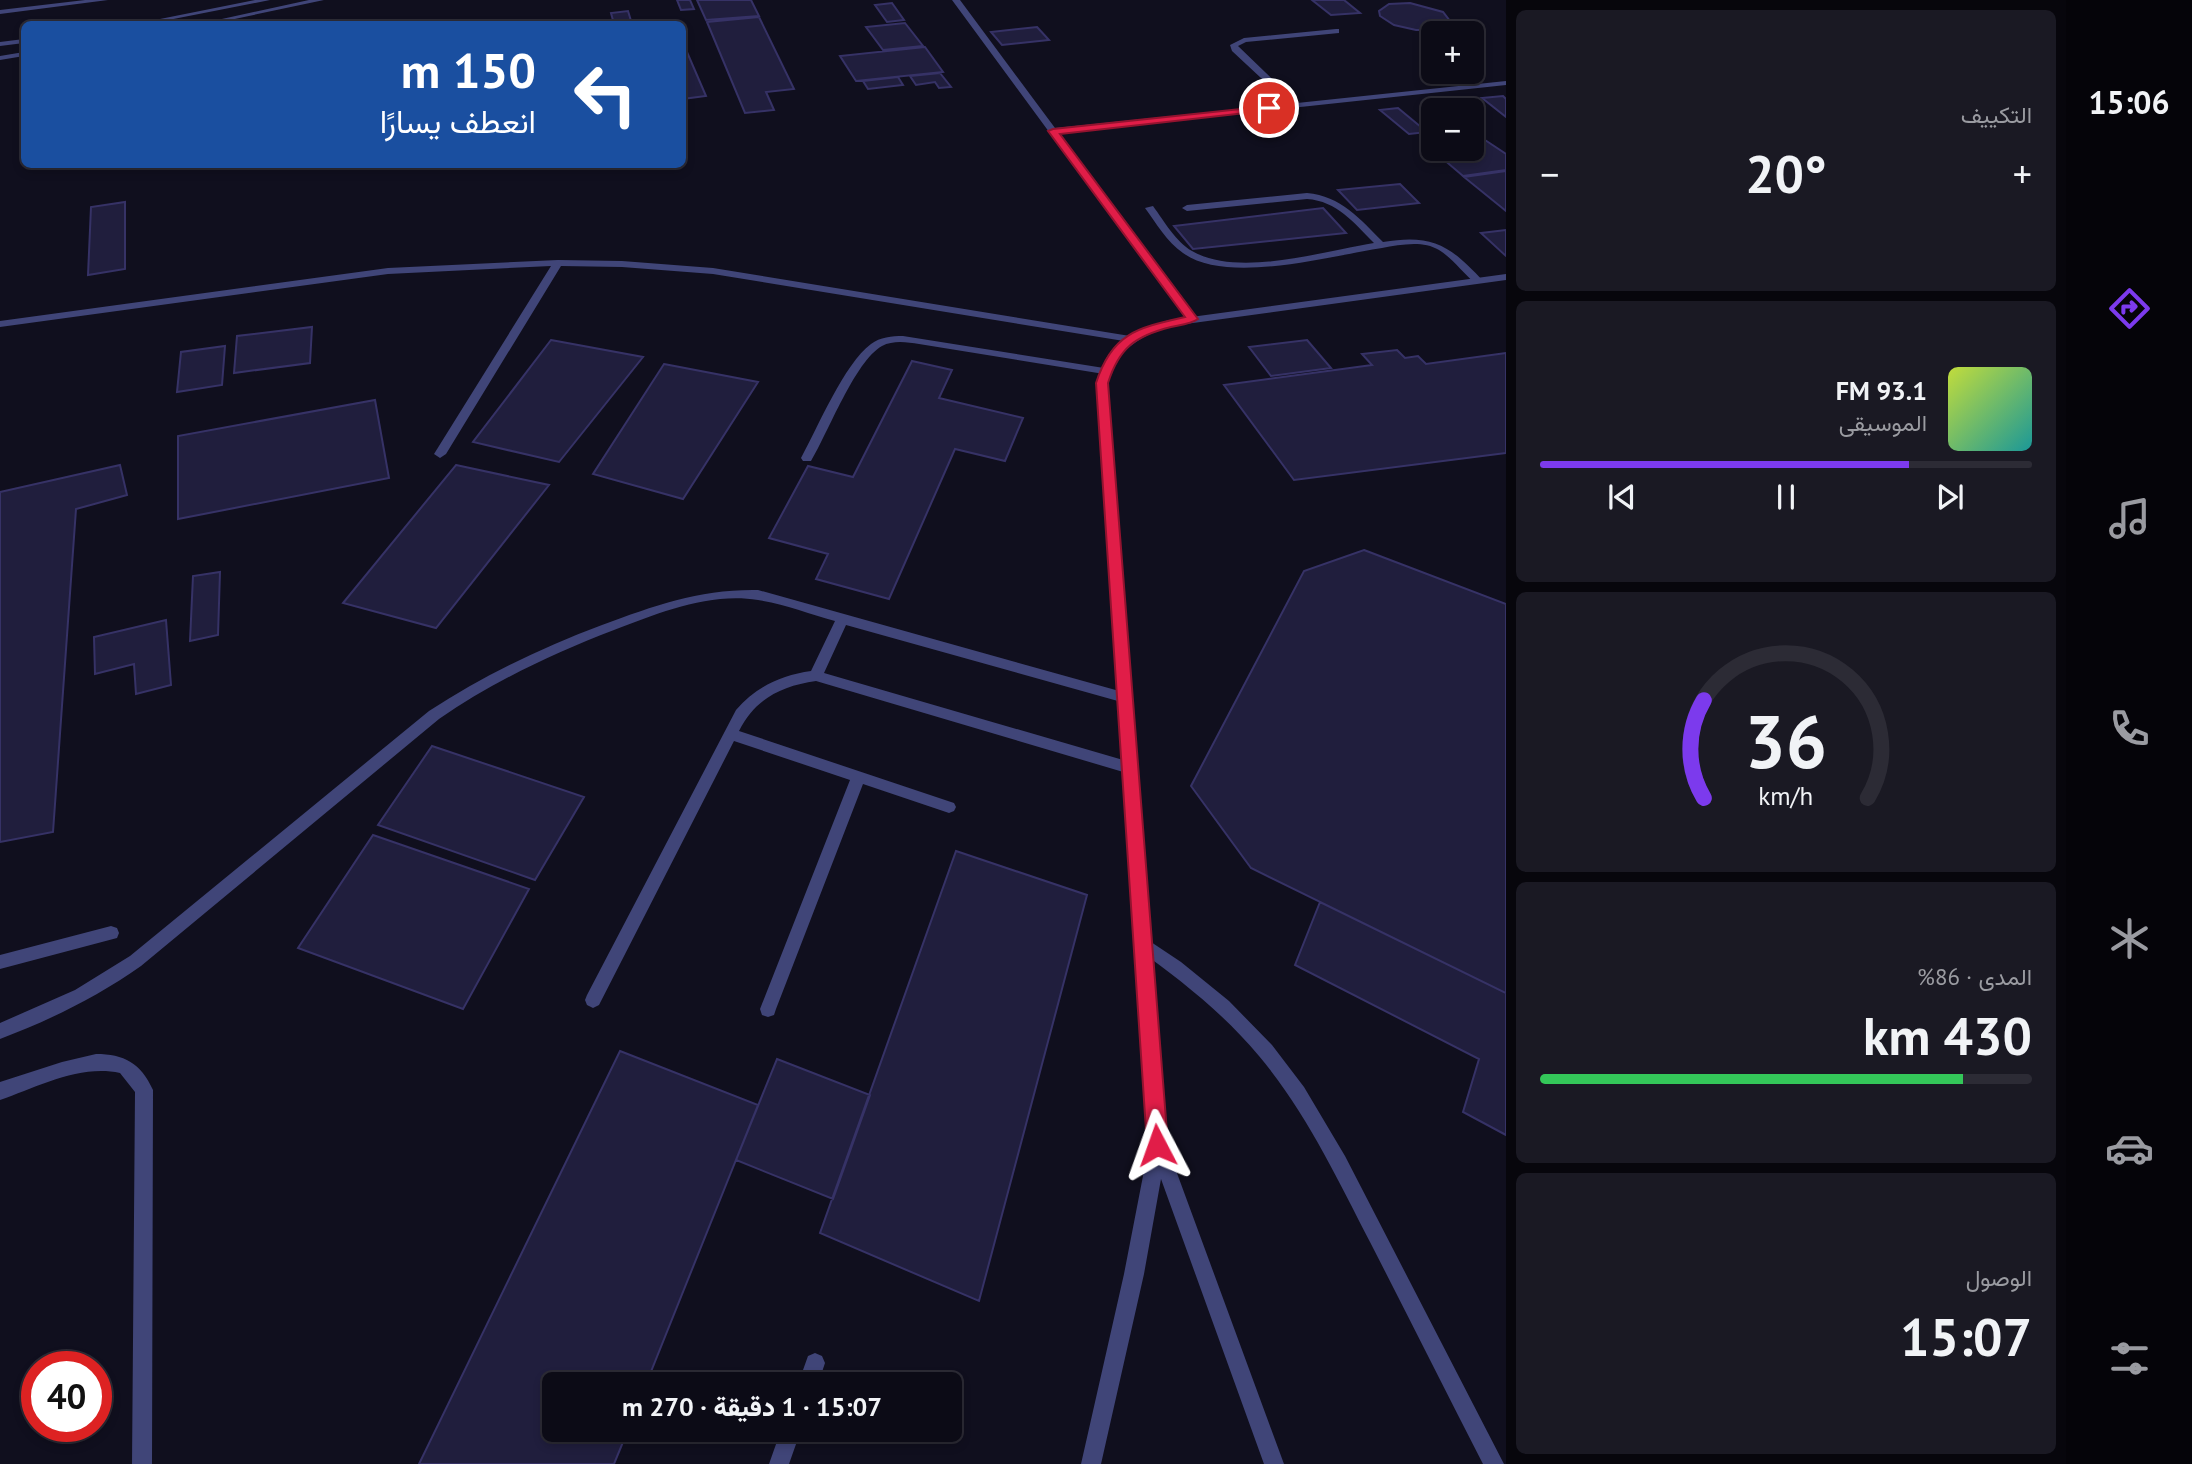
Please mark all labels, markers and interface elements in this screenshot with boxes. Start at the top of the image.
map controls [1421,21,1484,161]
button: + [1421,21,1484,84]
text: 150 m [401,38,536,102]
icon: left [560,49,651,140]
pin [1239,78,1299,138]
text: 15:06 [2088,81,2170,123]
icon: arrive [1250,89,1288,127]
button: − [1421,98,1484,161]
text: انعطف يسارًا [380,100,536,142]
text: التكييف [1961,100,2032,129]
text: 20° [1745,140,1827,207]
text: − [1540,149,1559,198]
text: + [2013,149,2032,198]
icon: directions [2105,284,2154,333]
text: 93.1 FM [1836,374,1927,407]
text: الموسيقى [1839,408,1927,437]
icon: previous [1603,478,1641,516]
icon: pause [1767,478,1805,516]
icon: next [1931,478,1969,516]
icon: music [2105,494,2154,543]
text: 36 [1745,694,1827,788]
icon: phone [2105,704,2154,753]
text: km/h [1759,780,1813,812]
icon: climate [2105,914,2154,963]
text: المدى · 86% [1917,962,2032,991]
text: 430 km [1863,1002,2032,1069]
position arrow [1120,1108,1194,1182]
icon: car [2105,1124,2154,1173]
text: الوصول [1966,1263,2032,1292]
text: 15:07 [1900,1303,2032,1370]
icon: filters [2105,1334,2154,1383]
speed limit sign: 40 [21,1351,112,1442]
text: 15:07 · 1 دقيقة · 270 m [622,1390,882,1423]

